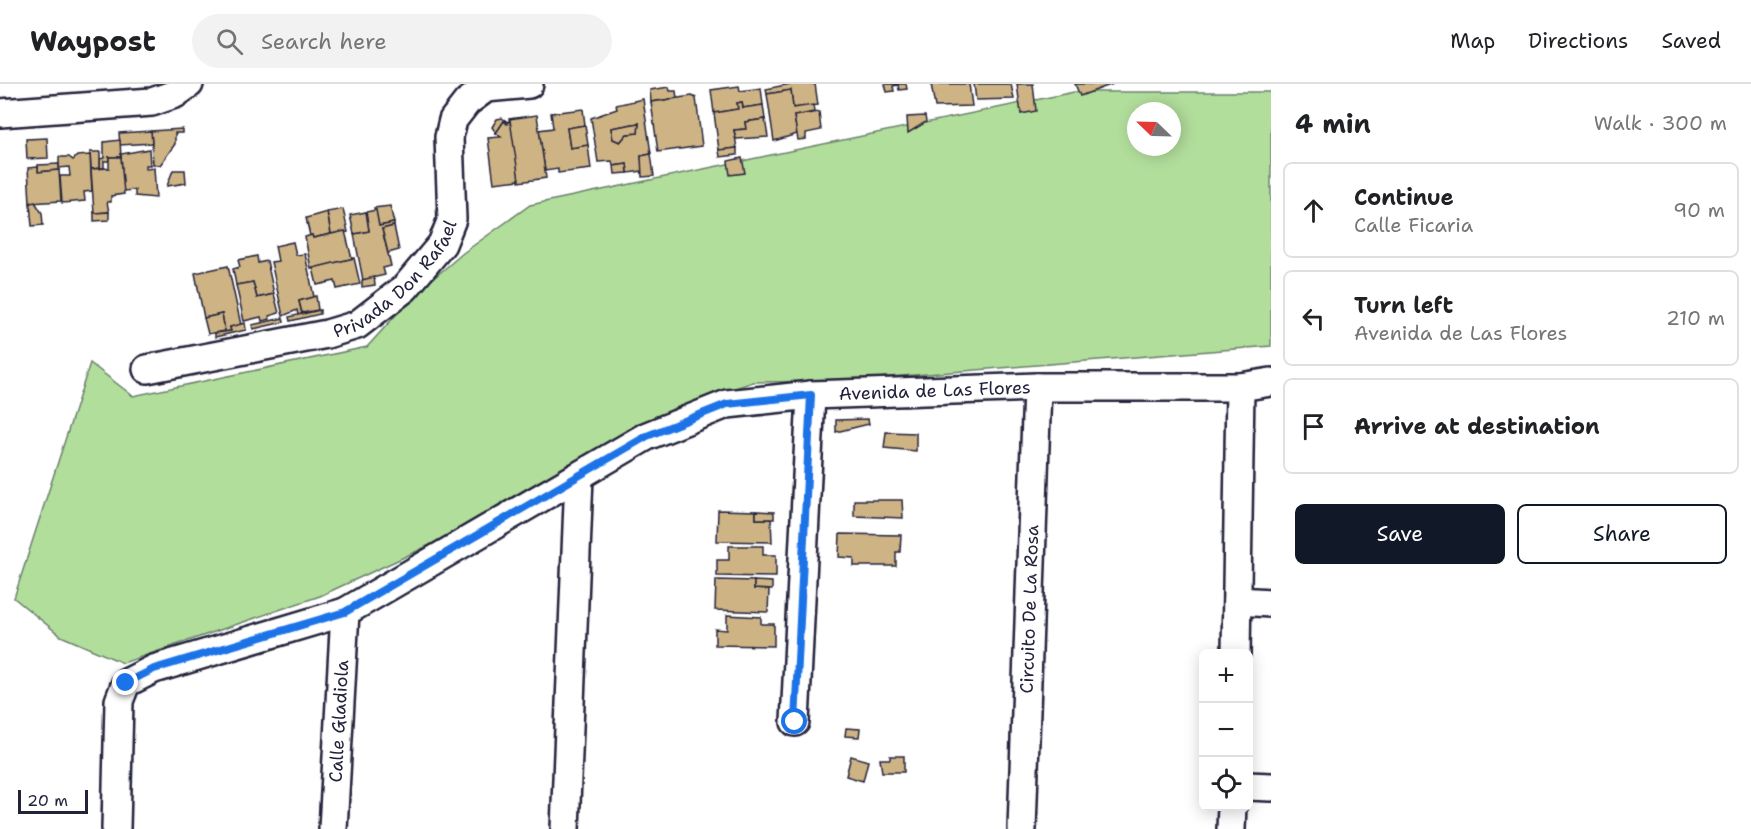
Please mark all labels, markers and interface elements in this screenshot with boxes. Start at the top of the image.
search box [192,14,612,68]
text: Waypost [30,22,156,60]
icon: search [213,25,246,58]
text: Search here [261,27,387,56]
text: Map [1450,27,1495,55]
text: Directions [1528,27,1628,55]
text: Saved [1661,27,1721,55]
north arrow [1127,102,1181,156]
text: 4 min [1295,106,1371,141]
text: Walk · 300 m [1594,110,1727,136]
text: Continue [1354,183,1454,212]
icon: ahead [1297,194,1330,227]
text: 90 m [1673,197,1725,223]
text: Calle Ficaria [1354,212,1473,238]
street label: Privada Don Rafael [330,216,463,343]
text: Turn left [1354,291,1453,320]
icon: left [1297,302,1330,335]
text: 210 m [1666,305,1725,331]
text: Avenida de Las Flores [1354,320,1567,346]
street label: Avenida de Las Flores [838,375,1031,406]
icon: arrive [1297,410,1330,443]
text: Arrive at destination [1354,412,1600,441]
button: Save [1295,504,1505,564]
button: Share [1517,504,1727,564]
street label: Circuito De La Rosa [1015,524,1044,694]
map controls [1199,649,1253,811]
button: + [1199,649,1253,703]
street label: Calle Gladiola [324,659,354,783]
route end [112,669,138,695]
button: − [1199,703,1253,757]
route start [781,708,807,734]
button: locate [1199,757,1253,811]
scale bar [18,787,88,814]
text: 20 m [27,790,68,811]

